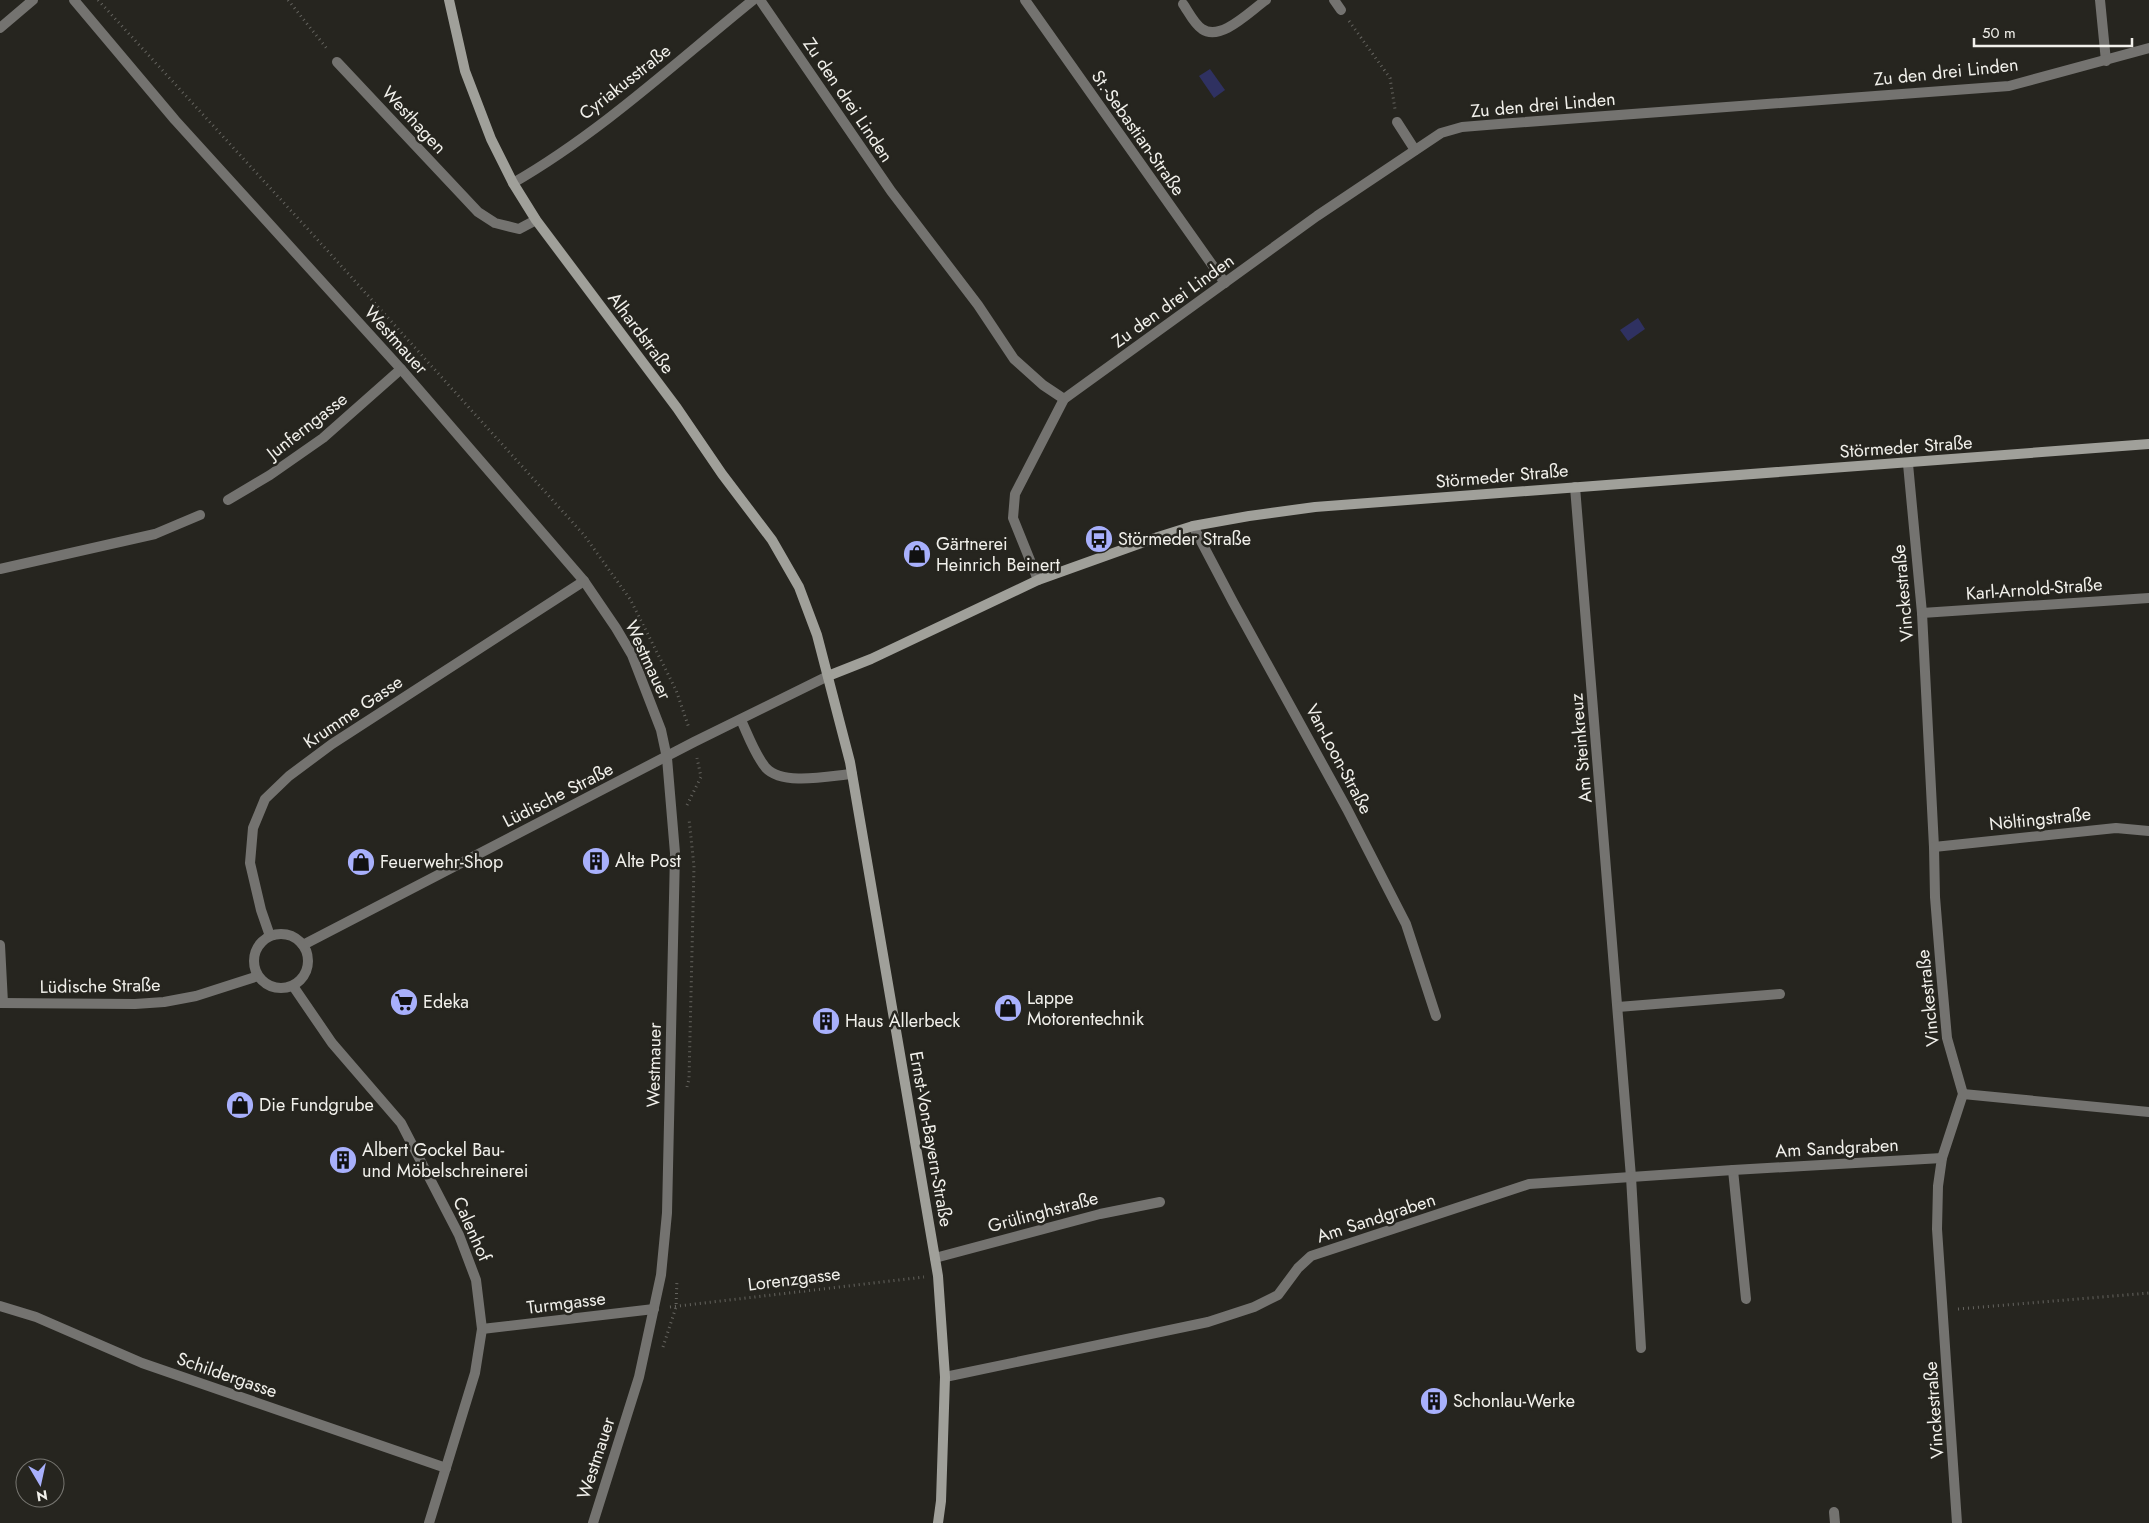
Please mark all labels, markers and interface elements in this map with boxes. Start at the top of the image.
scale bar [1974,15,2132,47]
text: 50 m [1982,22,2016,44]
street label: Zu den drei Linden [797,33,899,167]
street label: Cyriakusstraße [574,38,676,126]
street label: Zu den drei Linden [1872,51,2020,93]
street label: St.-Sebastian-Straße [1085,65,1191,201]
street label: Westhagen [376,80,452,160]
street label: Zu den drei Linden [1470,86,1616,124]
street label: Zu den drei Linden [1107,248,1239,354]
street label: Alhardstraße [602,287,680,379]
street label: Westmauer [358,300,435,381]
street label: Junferngasse [260,386,353,467]
street label: Störmeder Straße [1839,429,1973,465]
street label: Störmeder Straße [1435,457,1569,495]
bus stop icon: Störmeder Straße [1084,524,1114,554]
place label: Störmeder Straße [1118,526,1251,552]
place label: Gärtnerei Heinrich Beinert [936,531,1060,578]
shop icon: Gärtnerei Heinrich Beinert [902,539,932,569]
street label: Vinckestraße [1886,543,1920,643]
street label: Karl-Arnold-Straße [1965,571,2103,607]
street label: Westmauer [618,616,678,705]
street label: Krumme Gasse [298,669,408,755]
street label: Am Steinkreuz [1563,691,1599,804]
street label: Van-Loon-Straße [1299,699,1379,819]
street label: Lüdische Straße [498,756,618,834]
street label: Nöltingstraße [1988,801,2092,837]
building icon: Alte Post [581,846,611,876]
shop icon: Feuerwehr-Shop [346,847,376,877]
place label: Alte Post [615,848,681,874]
place label: Feuerwehr-Shop [380,849,503,875]
street label: Vinckestraße [1910,948,1946,1048]
street label: Lüdische Straße [39,972,161,1000]
place label: Lappe Motorentechnik [1027,985,1144,1032]
supermarket icon: Edeka [389,987,419,1017]
place label: Edeka [423,989,469,1015]
shop icon: Lappe Motorentechnik [993,993,1023,1023]
building icon: Haus Allerbeck [811,1006,841,1036]
place label: Haus Allerbeck [845,1008,960,1034]
street label: Westmauer [640,1022,668,1108]
street label: Ernst-Von-Bayern-Straße [903,1049,959,1229]
shop icon: Die Fundgrube [225,1090,255,1120]
place label: Die Fundgrube [259,1092,374,1118]
street label: Am Sandgraben [1775,1132,1899,1164]
place label: Albert Gockel Bau- und Möbelschreinerei [362,1137,528,1184]
building icon: Albert Gockel Bau- und Möbelschreinerei [328,1145,358,1175]
street label: Grülinghstraße [985,1185,1101,1239]
street label: Am Sandgraben [1313,1187,1439,1249]
street label: Calenhof [446,1193,498,1266]
street label: Lorenzgasse [746,1260,842,1298]
street label: Turmgasse [525,1285,607,1321]
street label: Schildergasse [173,1346,281,1404]
street label: Vinckestraße [1918,1361,1950,1459]
building icon: Schonlau-Werke [1419,1386,1449,1416]
place label: Schonlau-Werke [1453,1388,1575,1414]
street label: Westmauer [571,1413,622,1502]
north arrow [15,1458,65,1508]
text: N [35,1485,49,1507]

